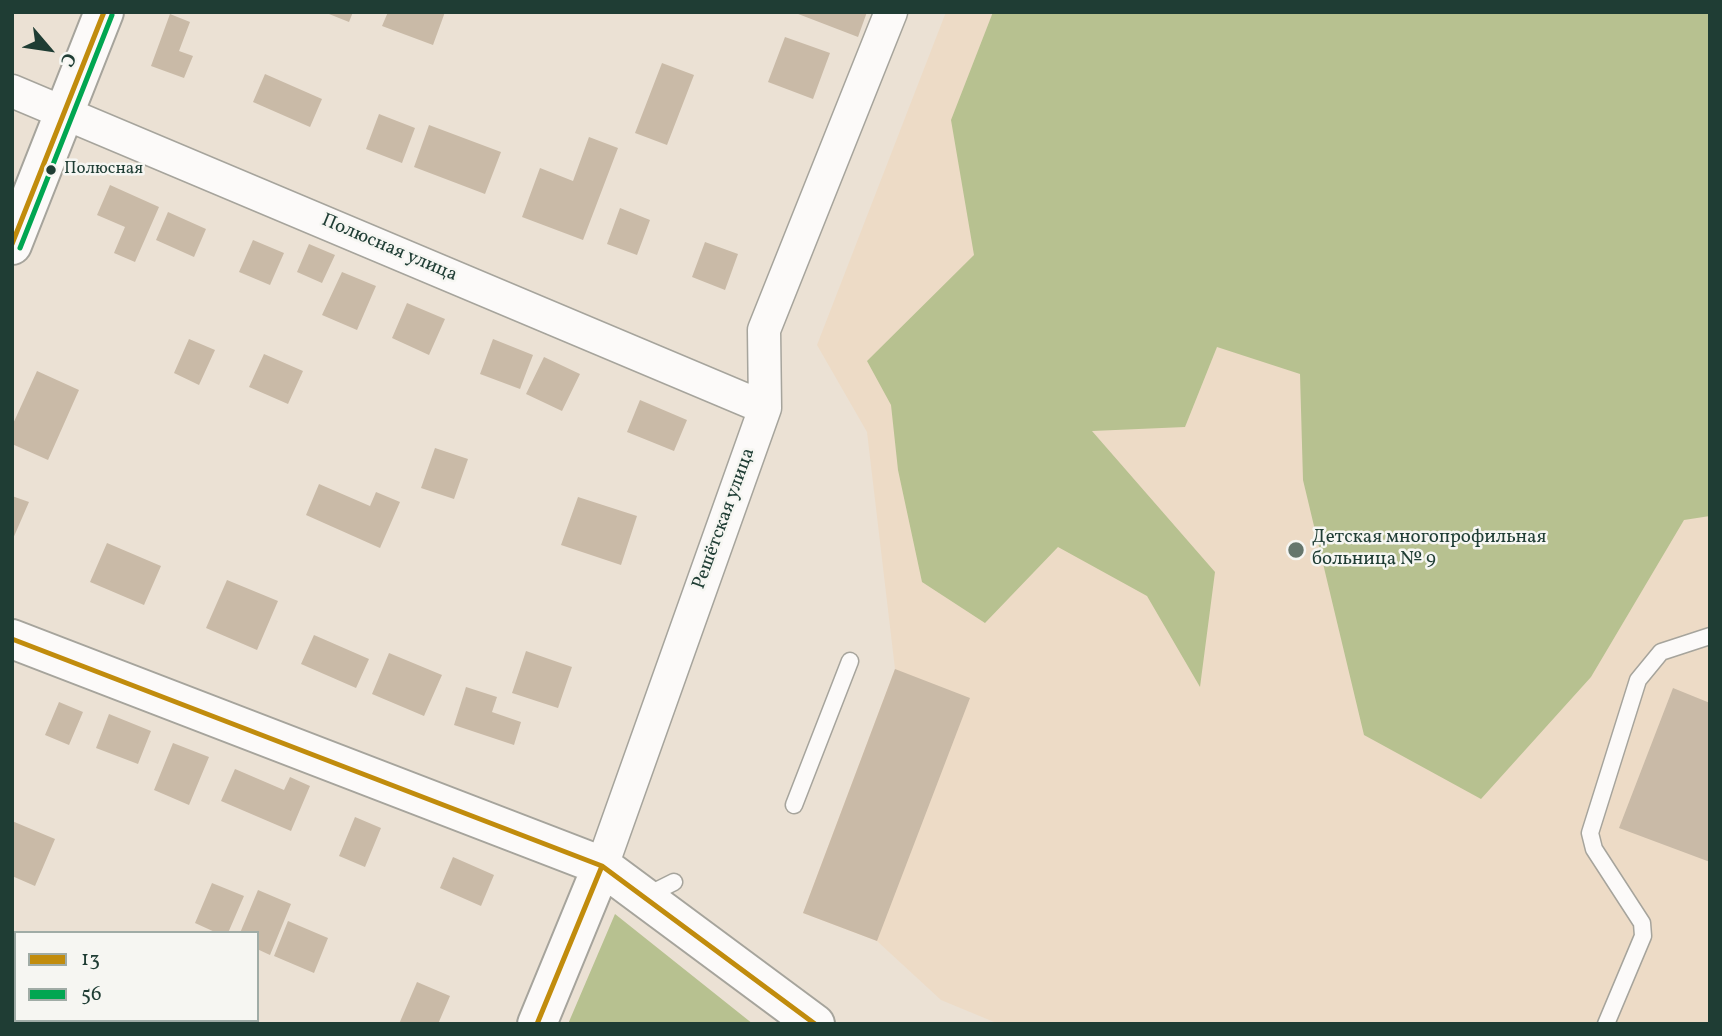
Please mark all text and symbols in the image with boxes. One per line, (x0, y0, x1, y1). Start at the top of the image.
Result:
north arrow (14, 14, 84, 84)
text: С (53, 48, 82, 71)
place label: Полюсная (64, 160, 143, 180)
marker: Полюсная (44, 163, 58, 177)
street label: Полюсная улица (318, 210, 460, 288)
street label: Решётская улица (689, 445, 761, 593)
place label: Детская многопрофильная больница № 9 (1312, 528, 1546, 572)
marker: Детская многопрофильная больница № 9 (1286, 540, 1306, 560)
legend (14, 931, 259, 1022)
text: 13 (81, 945, 100, 974)
text: 56 (81, 980, 102, 1009)

